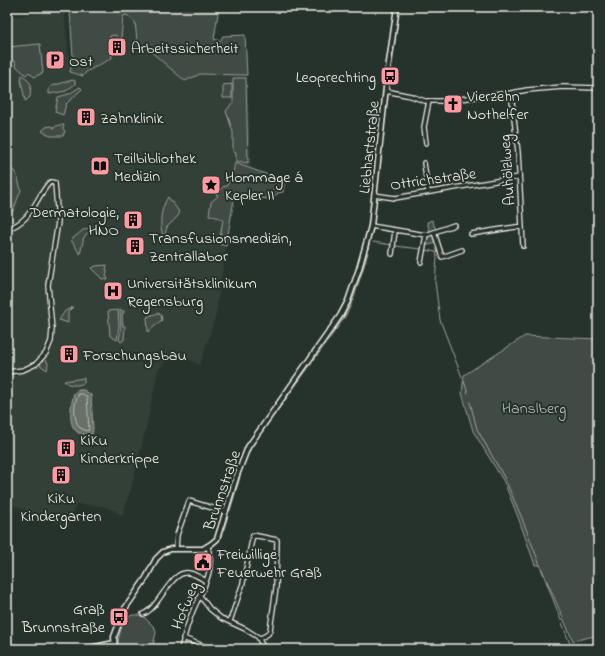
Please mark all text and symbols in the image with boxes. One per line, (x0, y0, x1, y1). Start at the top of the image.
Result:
building icon: Arbeitssicherheit (106, 36, 128, 58)
place label: Arbeitssicherheit (131, 37, 239, 61)
parking icon: Ost (44, 49, 66, 71)
place label: Ost (69, 50, 94, 74)
bus stop icon: Leoprechting (379, 65, 401, 87)
place label: Leoprechting (296, 66, 376, 90)
place label: Vierzehn Nothelfer (466, 85, 529, 127)
church icon: Vierzehn Nothelfer (442, 93, 464, 115)
street label: Liebhartstraße (353, 99, 387, 195)
building icon: Zahnklinik (75, 106, 97, 128)
place label: Zahnklinik (100, 107, 165, 131)
street label: Auhölzlweg (494, 133, 522, 206)
place label: Teilbibliothek Medizin (114, 147, 197, 189)
library icon: Teilbibliothek Medizin (89, 155, 111, 177)
street label: Ottrichstraße (389, 162, 479, 198)
place label: Hommage á Kepler II (225, 166, 303, 208)
place icon: Hommage á Kepler II (200, 174, 222, 196)
place label: Dermatologie, HNO (29, 201, 119, 243)
building icon: Dermatologie, HNO (122, 209, 144, 231)
place label: Transfusionsmedizin, Zentrallabor (149, 227, 292, 269)
building icon: Transfusionsmedizin, Zentrallabor (124, 235, 146, 257)
place label: Universitätsklinikum Regensburg (127, 272, 257, 314)
hospital icon: Universitätsklinikum Regensburg (102, 280, 124, 302)
building icon: Forschungsbau (58, 343, 80, 365)
place label: Forschungsbau (82, 344, 187, 368)
park label: Hanslberg (502, 397, 566, 421)
place label: KiKu Kinderkrippe (80, 429, 160, 471)
building icon: KiKu Kinderkrippe (55, 437, 77, 459)
street label: Brunnstraße (198, 447, 248, 535)
building icon: KiKu Kindergarten (50, 464, 72, 486)
place label: KiKu Kindergarten (21, 487, 102, 529)
place label: Freiwillige Feuerwehr Graß (216, 543, 322, 585)
public building icon: Freiwillige Feuerwehr Graß (192, 551, 214, 573)
street label: Hofweg (165, 578, 206, 633)
place label: Graß Brunnstraße (21, 598, 106, 640)
bus stop icon: Graß Brunnstraße (108, 606, 130, 628)

